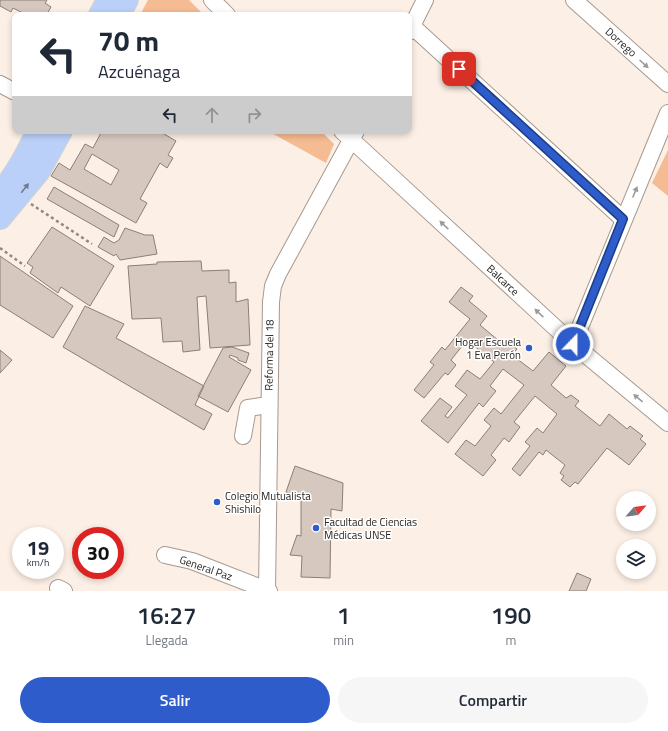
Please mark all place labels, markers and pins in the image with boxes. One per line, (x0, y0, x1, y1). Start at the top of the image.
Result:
pin (442, 52, 476, 86)
place label: Hogar Escuela 1 Eva Perón (455, 334, 521, 363)
marker: Hogar Escuela 1 Eva Perón (524, 343, 534, 353)
place label: Colegio Mutualista Shishilo (225, 488, 311, 517)
marker: Colegio Mutualista Shishilo (212, 497, 222, 507)
place label: Facultad de Ciencias Médicas UNSE (324, 514, 417, 543)
marker: Facultad de Ciencias Médicas UNSE (311, 523, 321, 533)

